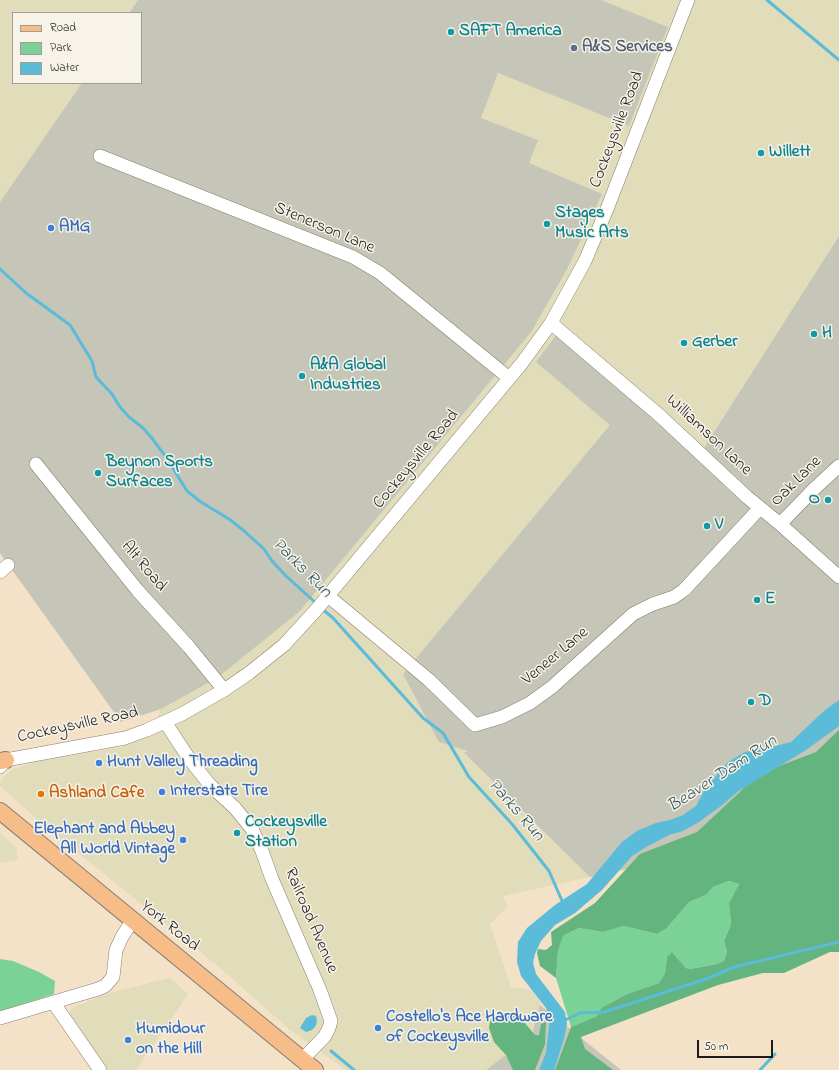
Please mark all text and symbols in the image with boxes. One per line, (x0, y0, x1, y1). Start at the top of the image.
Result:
legend (12, 12, 142, 84)
text: Road (50, 19, 76, 37)
place label: SAFT America (459, 22, 562, 42)
marker: SAFT America (446, 27, 456, 37)
place label: A&S Services (582, 38, 673, 58)
text: Park (50, 39, 72, 57)
marker: A&S Services (569, 43, 579, 53)
text: Water (50, 59, 79, 77)
street label: Cockeysville Road (586, 69, 650, 191)
place label: Willett (769, 143, 811, 163)
marker: Willett (756, 148, 766, 158)
street label: Stenerson Lane (271, 199, 377, 259)
place label: Stages Music Arts (555, 204, 629, 244)
place label: AMG (59, 218, 90, 238)
marker: Stages Music Arts (542, 219, 552, 229)
marker: AMG (46, 223, 56, 233)
place label: H (822, 324, 832, 344)
marker: H (809, 329, 819, 339)
place label: Gerber (692, 333, 737, 353)
marker: Gerber (679, 338, 689, 348)
place label: A&A Global Industries (310, 356, 386, 396)
marker: A&A Global Industries (297, 371, 307, 381)
street label: Williamson Lane (661, 391, 755, 481)
street label: Cockeysville Road (370, 406, 464, 514)
street label: Oak Lane (767, 452, 827, 512)
place label: Beynon Sports Surfaces (106, 453, 213, 493)
marker: Beynon Sports Surfaces (93, 468, 103, 478)
place label: O (809, 490, 820, 510)
marker: O (823, 495, 833, 505)
place label: V (715, 516, 723, 536)
marker: V (702, 521, 712, 531)
water label: Parks Run (267, 535, 335, 603)
street label: Alt Road (116, 537, 170, 597)
place label: E (765, 590, 775, 610)
marker: E (752, 595, 762, 605)
street label: Veneer Lane (519, 623, 593, 691)
place label: D (759, 692, 771, 712)
marker: D (746, 697, 756, 707)
street label: Cockeysville Road (16, 703, 140, 749)
water label: Beaver Dam Run (664, 732, 782, 818)
place label: Hunt Valley Threading (107, 753, 258, 773)
marker: Hunt Valley Threading (94, 758, 104, 768)
water label: Parks Run (482, 776, 548, 846)
place label: Interstate Tire (170, 782, 268, 802)
place label: Ashland Cafe (49, 784, 144, 804)
marker: Interstate Tire (157, 787, 167, 797)
marker: Ashland Cafe (36, 789, 46, 799)
place label: Cockeysville Station (245, 813, 327, 853)
place label: Elephant and Abbey All World Vintage (34, 820, 175, 860)
marker: Cockeysville Station (232, 828, 242, 838)
marker: Elephant and Abbey All World Vintage (178, 835, 188, 845)
street label: Railroad Avenue (279, 865, 341, 977)
street label: York Road (135, 897, 203, 957)
place label: Costello's Ace Hardware of Cockeysville (386, 1008, 552, 1048)
place label: Humidour on the Hill (136, 1020, 205, 1060)
marker: Costello's Ace Hardware of Cockeysville (373, 1023, 383, 1033)
scale bar (699, 1032, 775, 1058)
marker: Humidour on the Hill (123, 1035, 133, 1045)
text: 50 m (704, 1038, 728, 1056)

